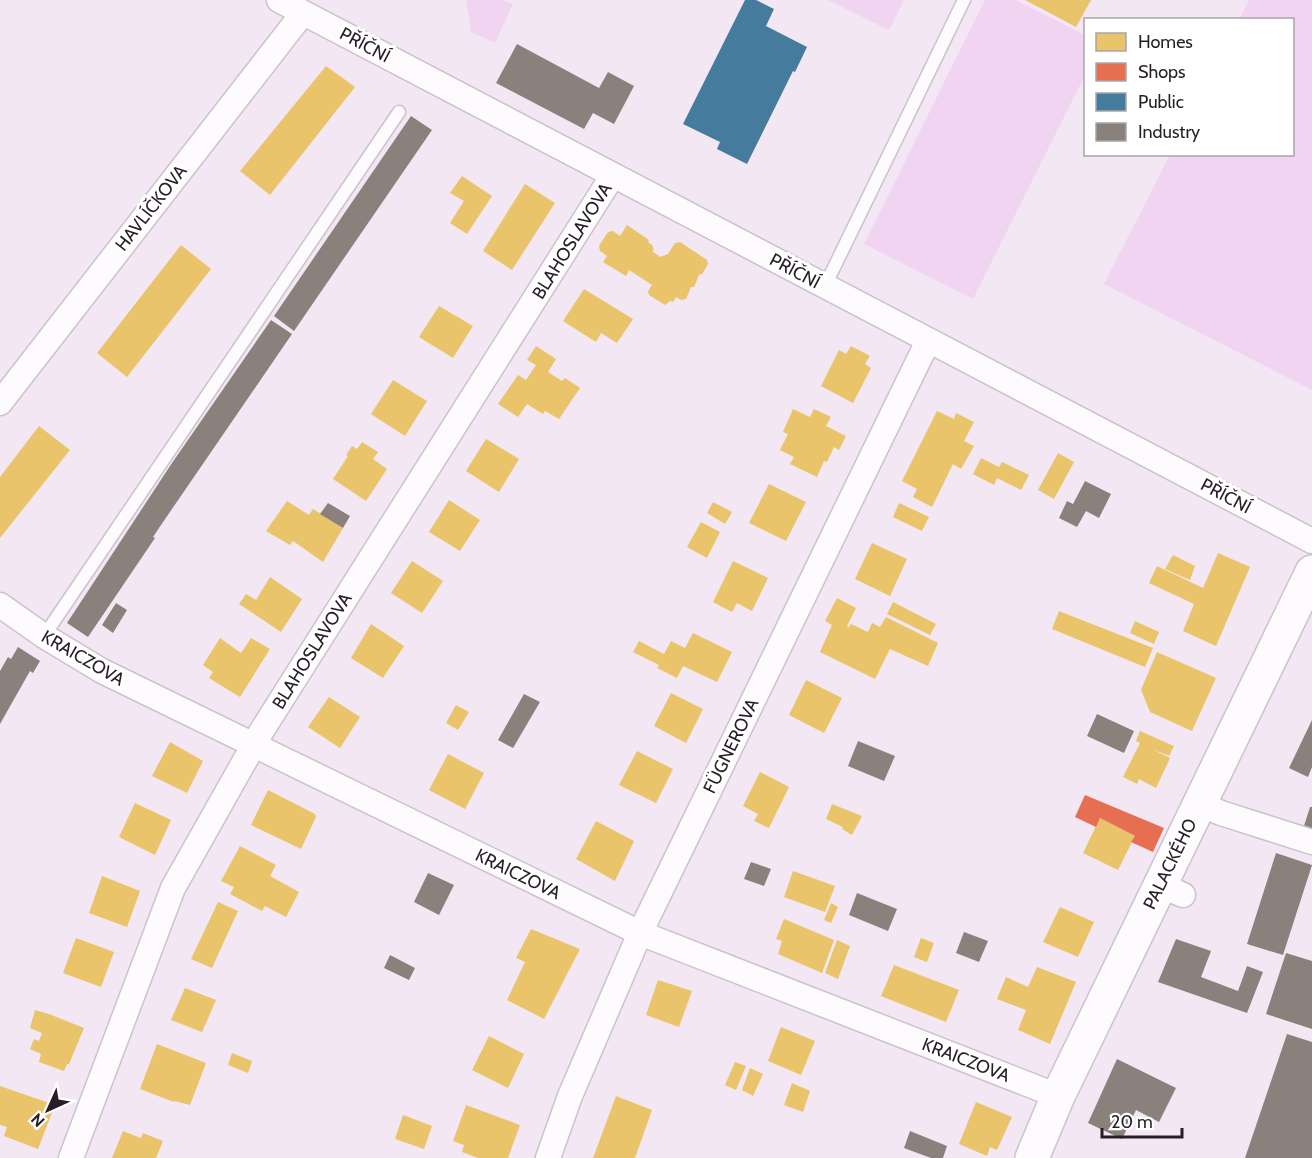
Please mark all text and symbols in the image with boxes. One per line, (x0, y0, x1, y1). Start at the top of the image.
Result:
legend (1084, 18, 1294, 156)
street label: PŘÍČNÍ (336, 22, 395, 67)
text: Homes (1138, 31, 1193, 53)
text: Shops (1138, 61, 1186, 83)
text: Public (1138, 91, 1184, 113)
text: Industry (1138, 121, 1200, 143)
street label: HAVLÍČKOVA (111, 161, 191, 255)
street label: BLAHOSLAVOVA (527, 179, 617, 303)
street label: PŘÍČNÍ (766, 248, 825, 293)
street label: PŘÍČNÍ (1197, 473, 1256, 518)
street label: BLAHOSLAVOVA (267, 589, 357, 713)
street label: KRAICZOVA (38, 625, 128, 691)
street label: FÜGNEROVA (699, 695, 763, 797)
street label: PALACKÉHO (1139, 815, 1202, 913)
street label: KRAICZOVA (472, 844, 564, 904)
street label: KRAICZOVA (919, 1033, 1013, 1087)
north arrow (18, 1080, 78, 1140)
scale bar (1102, 1101, 1182, 1139)
text: N (27, 1110, 48, 1131)
text: 20 m (1111, 1111, 1153, 1133)

